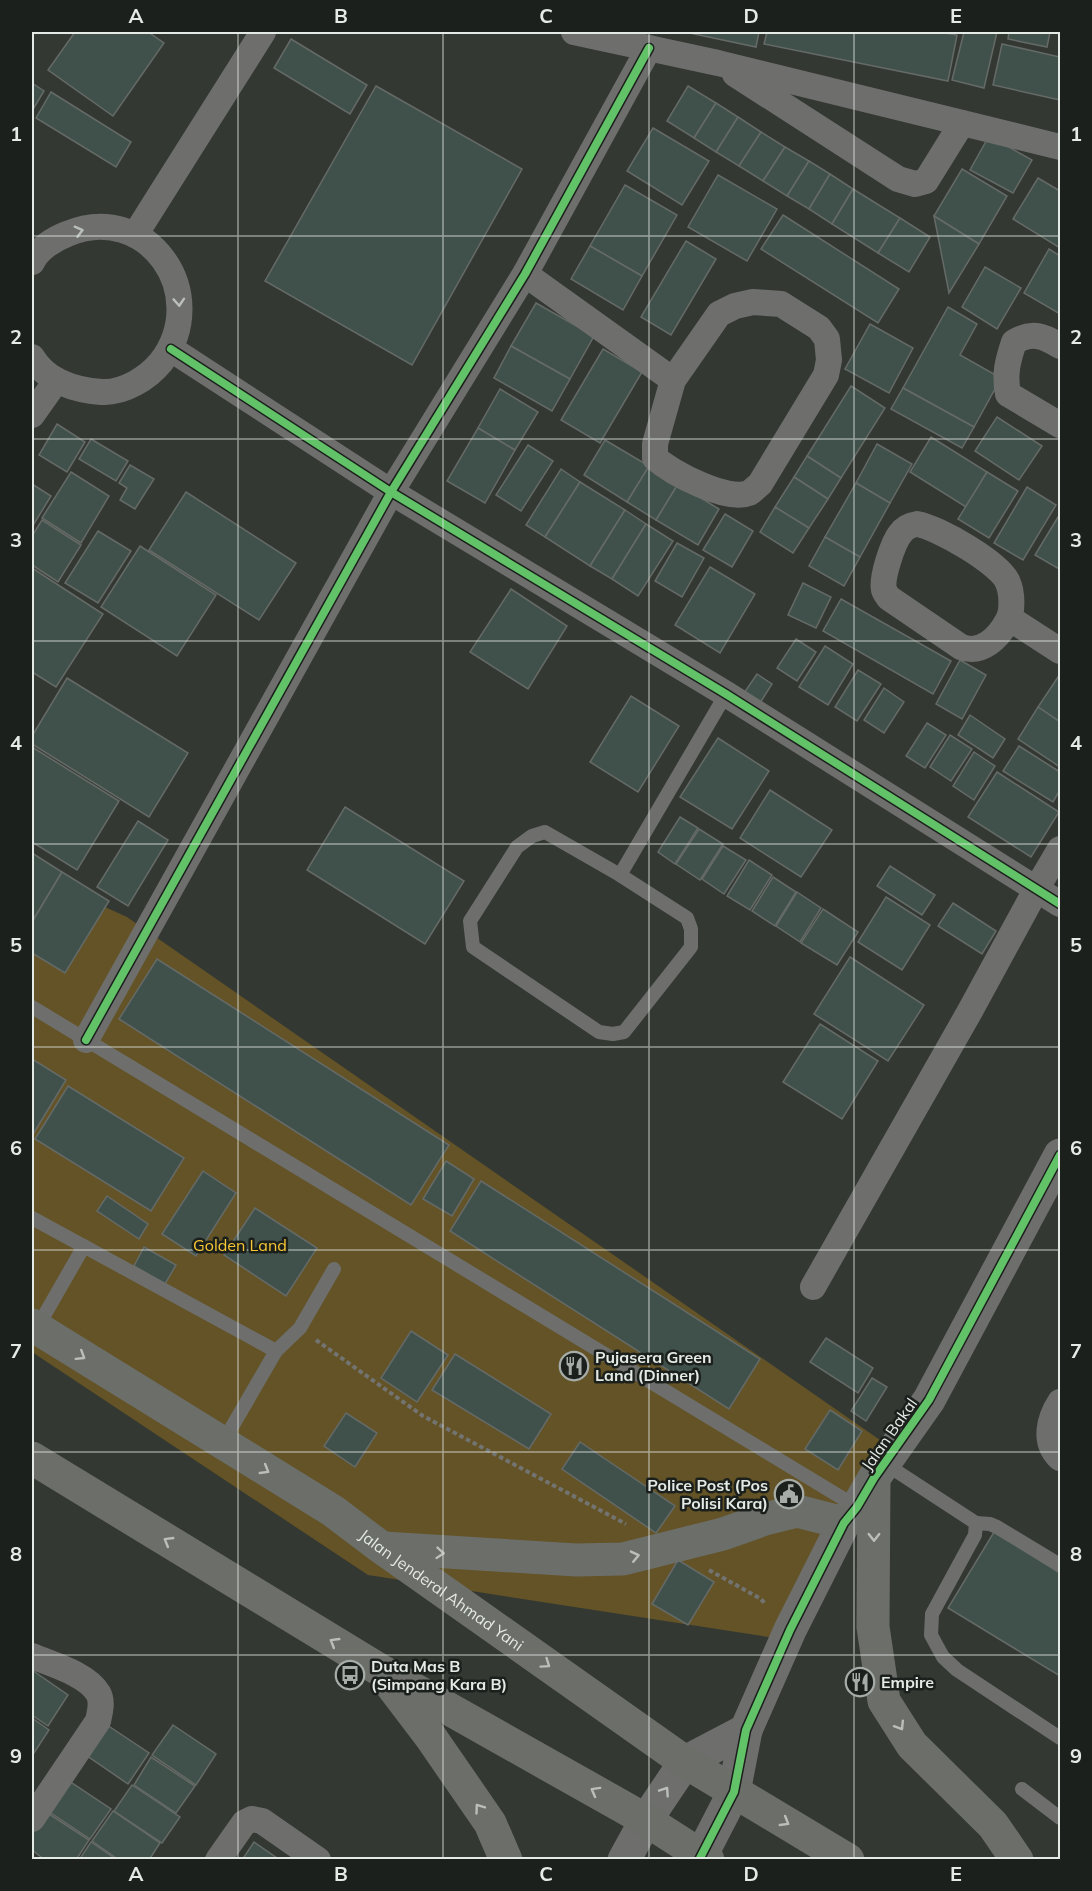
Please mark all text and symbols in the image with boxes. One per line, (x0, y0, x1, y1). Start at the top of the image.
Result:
text: A (129, 3, 144, 28)
text: B (334, 3, 348, 28)
text: C (539, 3, 553, 28)
text: D (743, 3, 759, 28)
text: E (950, 3, 962, 28)
text: 1 (10, 121, 22, 146)
text: 1 (1070, 121, 1082, 146)
one-way arrow (74, 225, 84, 238)
one-way arrow (172, 298, 185, 307)
text: 2 (10, 324, 22, 349)
text: 2 (1070, 324, 1082, 349)
text: 3 (10, 527, 22, 552)
text: 3 (1070, 527, 1082, 552)
text: 4 (10, 730, 22, 755)
text: 4 (1070, 730, 1082, 755)
text: 5 (10, 932, 22, 957)
text: 5 (1070, 932, 1082, 957)
text: 6 (10, 1135, 22, 1160)
text: 6 (1070, 1135, 1082, 1160)
park label: Golden Land (193, 1235, 287, 1255)
text: 7 (10, 1338, 22, 1363)
text: 7 (1070, 1338, 1082, 1363)
place label: Pujasera Green Land (Dinner) (595, 1347, 712, 1385)
one-way arrow (75, 1349, 85, 1361)
restaurant icon: Pujasera Green Land (Dinner) (558, 1350, 590, 1382)
street label: Jalan Bakal (857, 1394, 921, 1474)
one-way arrow (259, 1462, 269, 1474)
place label: Police Post (Pos Polisi Kara) (647, 1475, 768, 1513)
public building icon: Police Post (Pos Polisi Kara) (773, 1478, 805, 1510)
street label: Jalan Jenderal Ahmad Yani (355, 1525, 528, 1655)
one-way arrow (868, 1532, 880, 1541)
one-way arrow (164, 1536, 174, 1548)
text: 8 (10, 1541, 22, 1566)
text: 8 (1070, 1541, 1082, 1566)
one-way arrow (436, 1546, 445, 1559)
one-way arrow (629, 1551, 639, 1564)
one-way arrow (330, 1638, 340, 1650)
place label: Duta Mas B (Simpang Kara B) (371, 1656, 507, 1694)
one-way arrow (539, 1657, 550, 1668)
bus stop icon: Duta Mas B (Simpang Kara B) (334, 1659, 366, 1691)
restaurant icon: Empire (844, 1666, 876, 1698)
place label: Empire (881, 1672, 934, 1692)
one-way arrow (893, 1719, 904, 1730)
text: 9 (10, 1743, 22, 1768)
text: 9 (1070, 1743, 1082, 1768)
one-way arrow (591, 1787, 601, 1798)
one-way arrow (658, 1787, 669, 1798)
one-way arrow (475, 1804, 486, 1815)
one-way arrow (779, 1815, 789, 1826)
text: A (129, 1861, 144, 1886)
text: B (334, 1861, 348, 1886)
text: C (539, 1861, 553, 1886)
text: D (743, 1861, 759, 1886)
text: E (950, 1861, 962, 1886)

